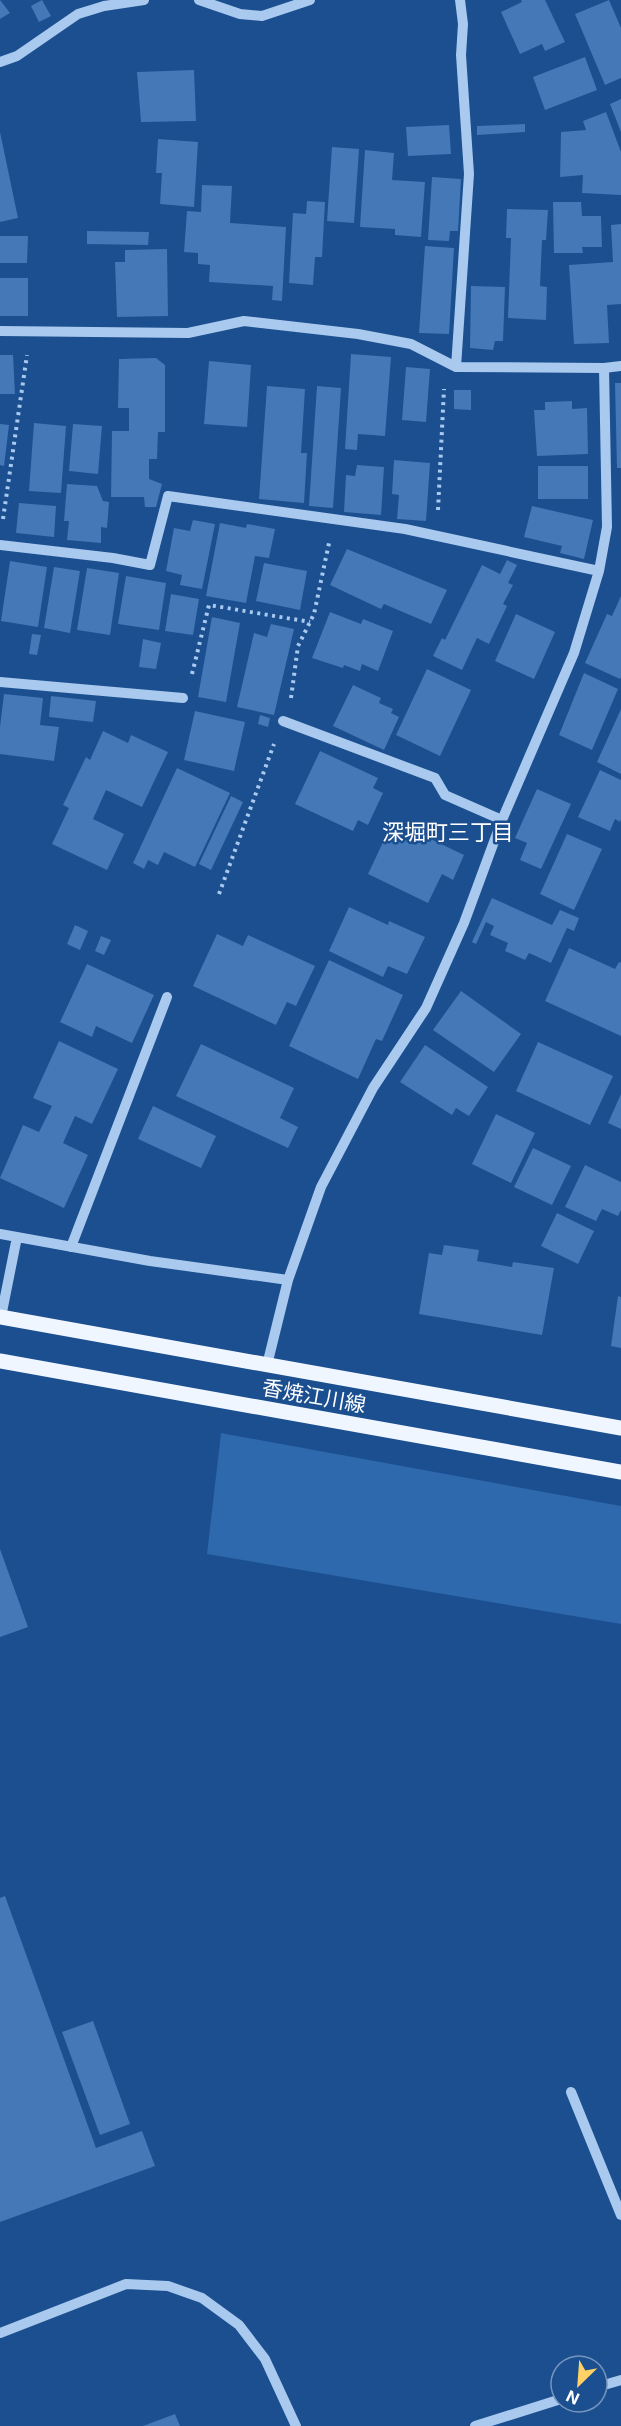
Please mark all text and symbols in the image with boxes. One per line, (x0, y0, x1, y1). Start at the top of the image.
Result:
district label: 深堀町三丁目 (382, 819, 514, 845)
street label: 香焼江川線 (260, 1375, 368, 1417)
north arrow (549, 2354, 609, 2414)
text: N (563, 2386, 582, 2409)

